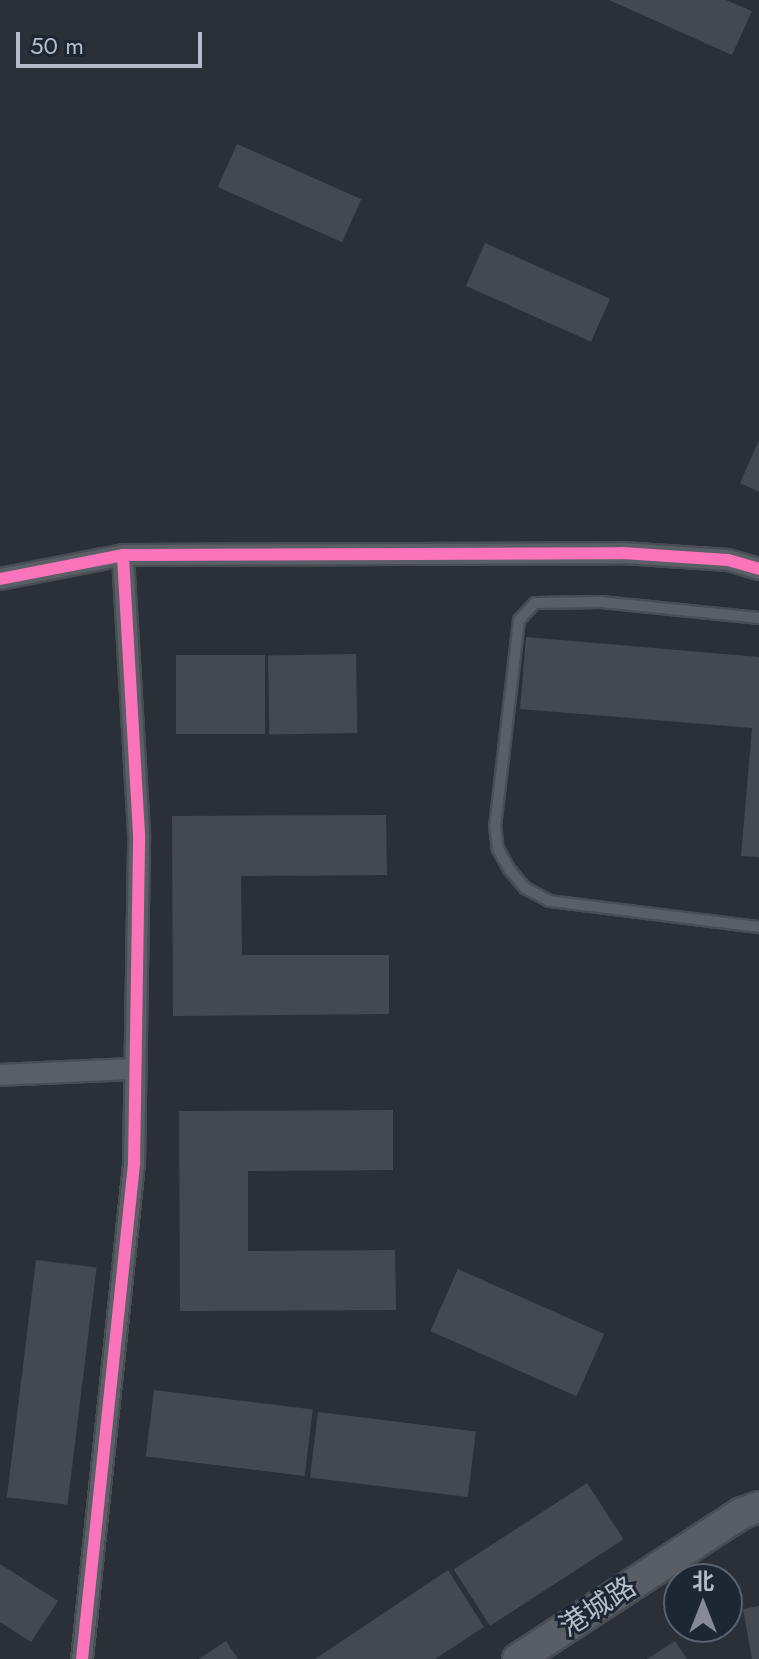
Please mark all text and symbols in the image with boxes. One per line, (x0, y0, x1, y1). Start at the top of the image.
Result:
scale bar (20, 16, 206, 66)
text: 50 m (30, 28, 84, 63)
north arrow (663, 1563, 743, 1643)
text: 北 (692, 1565, 714, 1597)
street label: 港城路 (554, 1570, 642, 1644)

